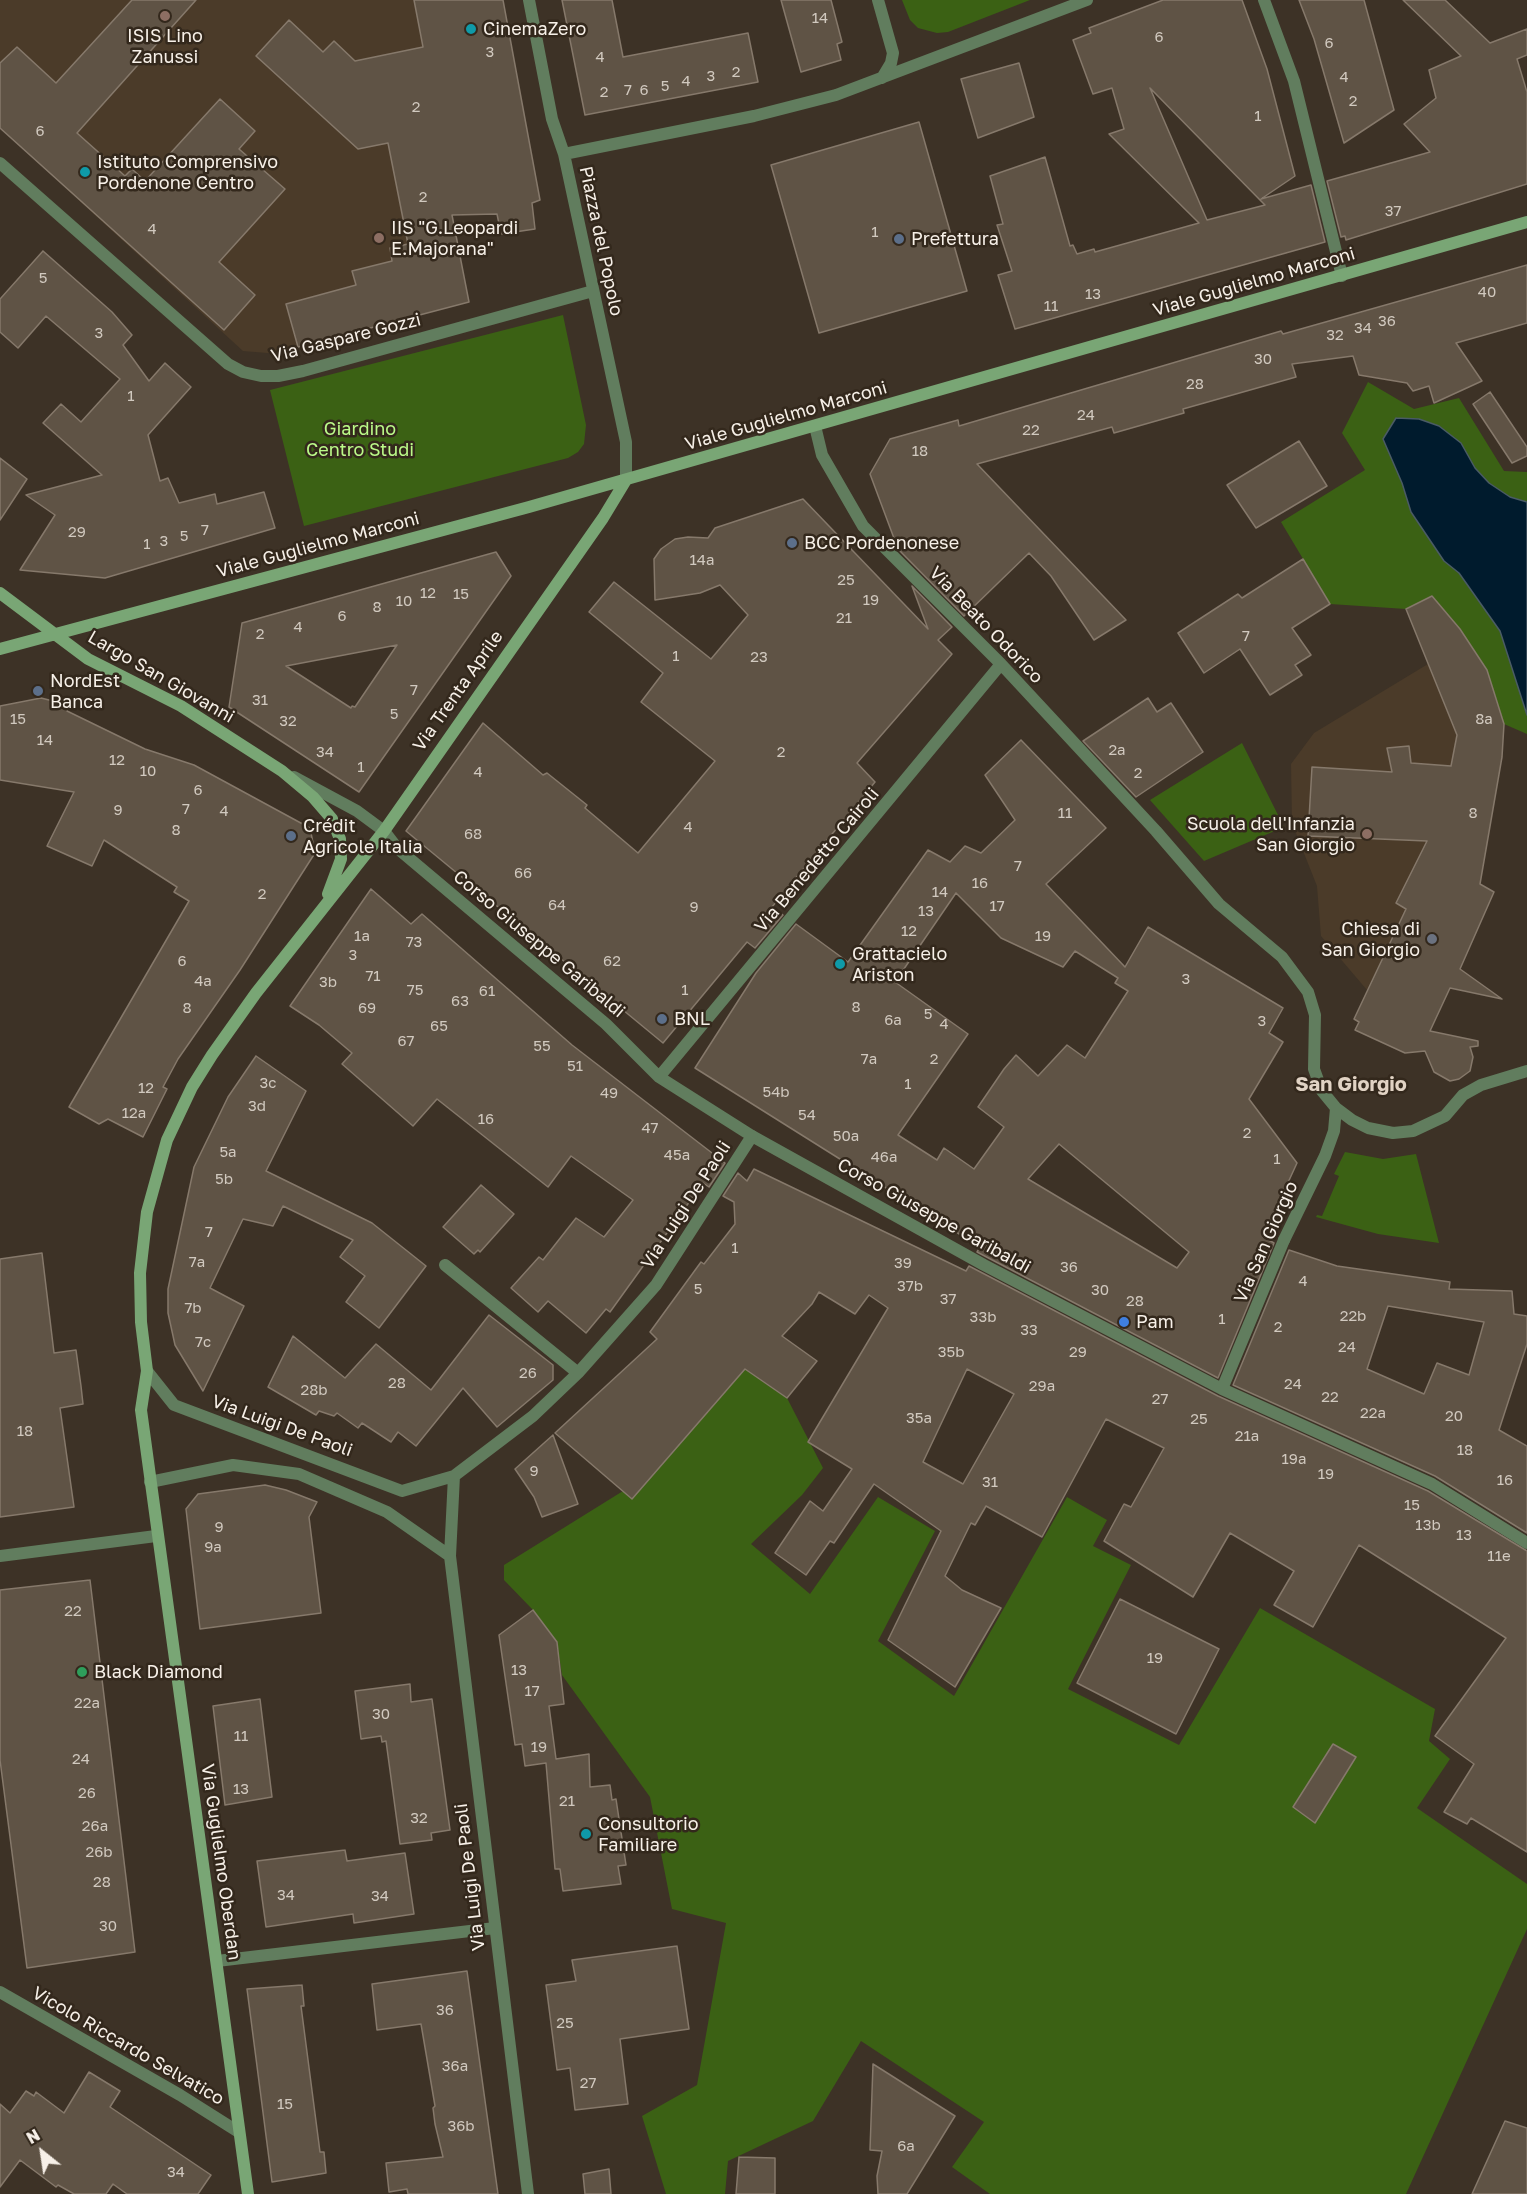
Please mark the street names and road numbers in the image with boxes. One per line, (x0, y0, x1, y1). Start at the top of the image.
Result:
street label: Piazza del Popolo (575, 164, 627, 318)
street label: Viale Guglielmo Marconi (1150, 243, 1358, 321)
street label: Via Gaspare Gozzi (269, 309, 423, 367)
street label: Viale Guglielmo Marconi (682, 377, 890, 455)
street label: Viale Guglielmo Marconi (214, 507, 422, 583)
street label: Via Beato Odorico (925, 562, 1047, 688)
street label: Largo San Giovanni (84, 626, 238, 728)
street label: Via Trenta Aprile (408, 627, 508, 755)
street label: Via Benedetto Cairoli (750, 783, 884, 937)
street label: Corso Giuseppe Garibaldi (449, 866, 629, 1022)
street label: Via Luigi De Paoli (637, 1137, 735, 1273)
street label: Corso Giuseppe Garibaldi (834, 1154, 1034, 1278)
street label: Via San Giorgio (1230, 1178, 1302, 1306)
street label: Via Luigi De Paoli (209, 1390, 355, 1462)
street label: Via Guglielmo Oberdan (197, 1762, 245, 1962)
street label: Via Luigi De Paoli (450, 1802, 490, 1952)
street label: Vicolo Riccardo Selvatico (28, 1982, 228, 2110)

